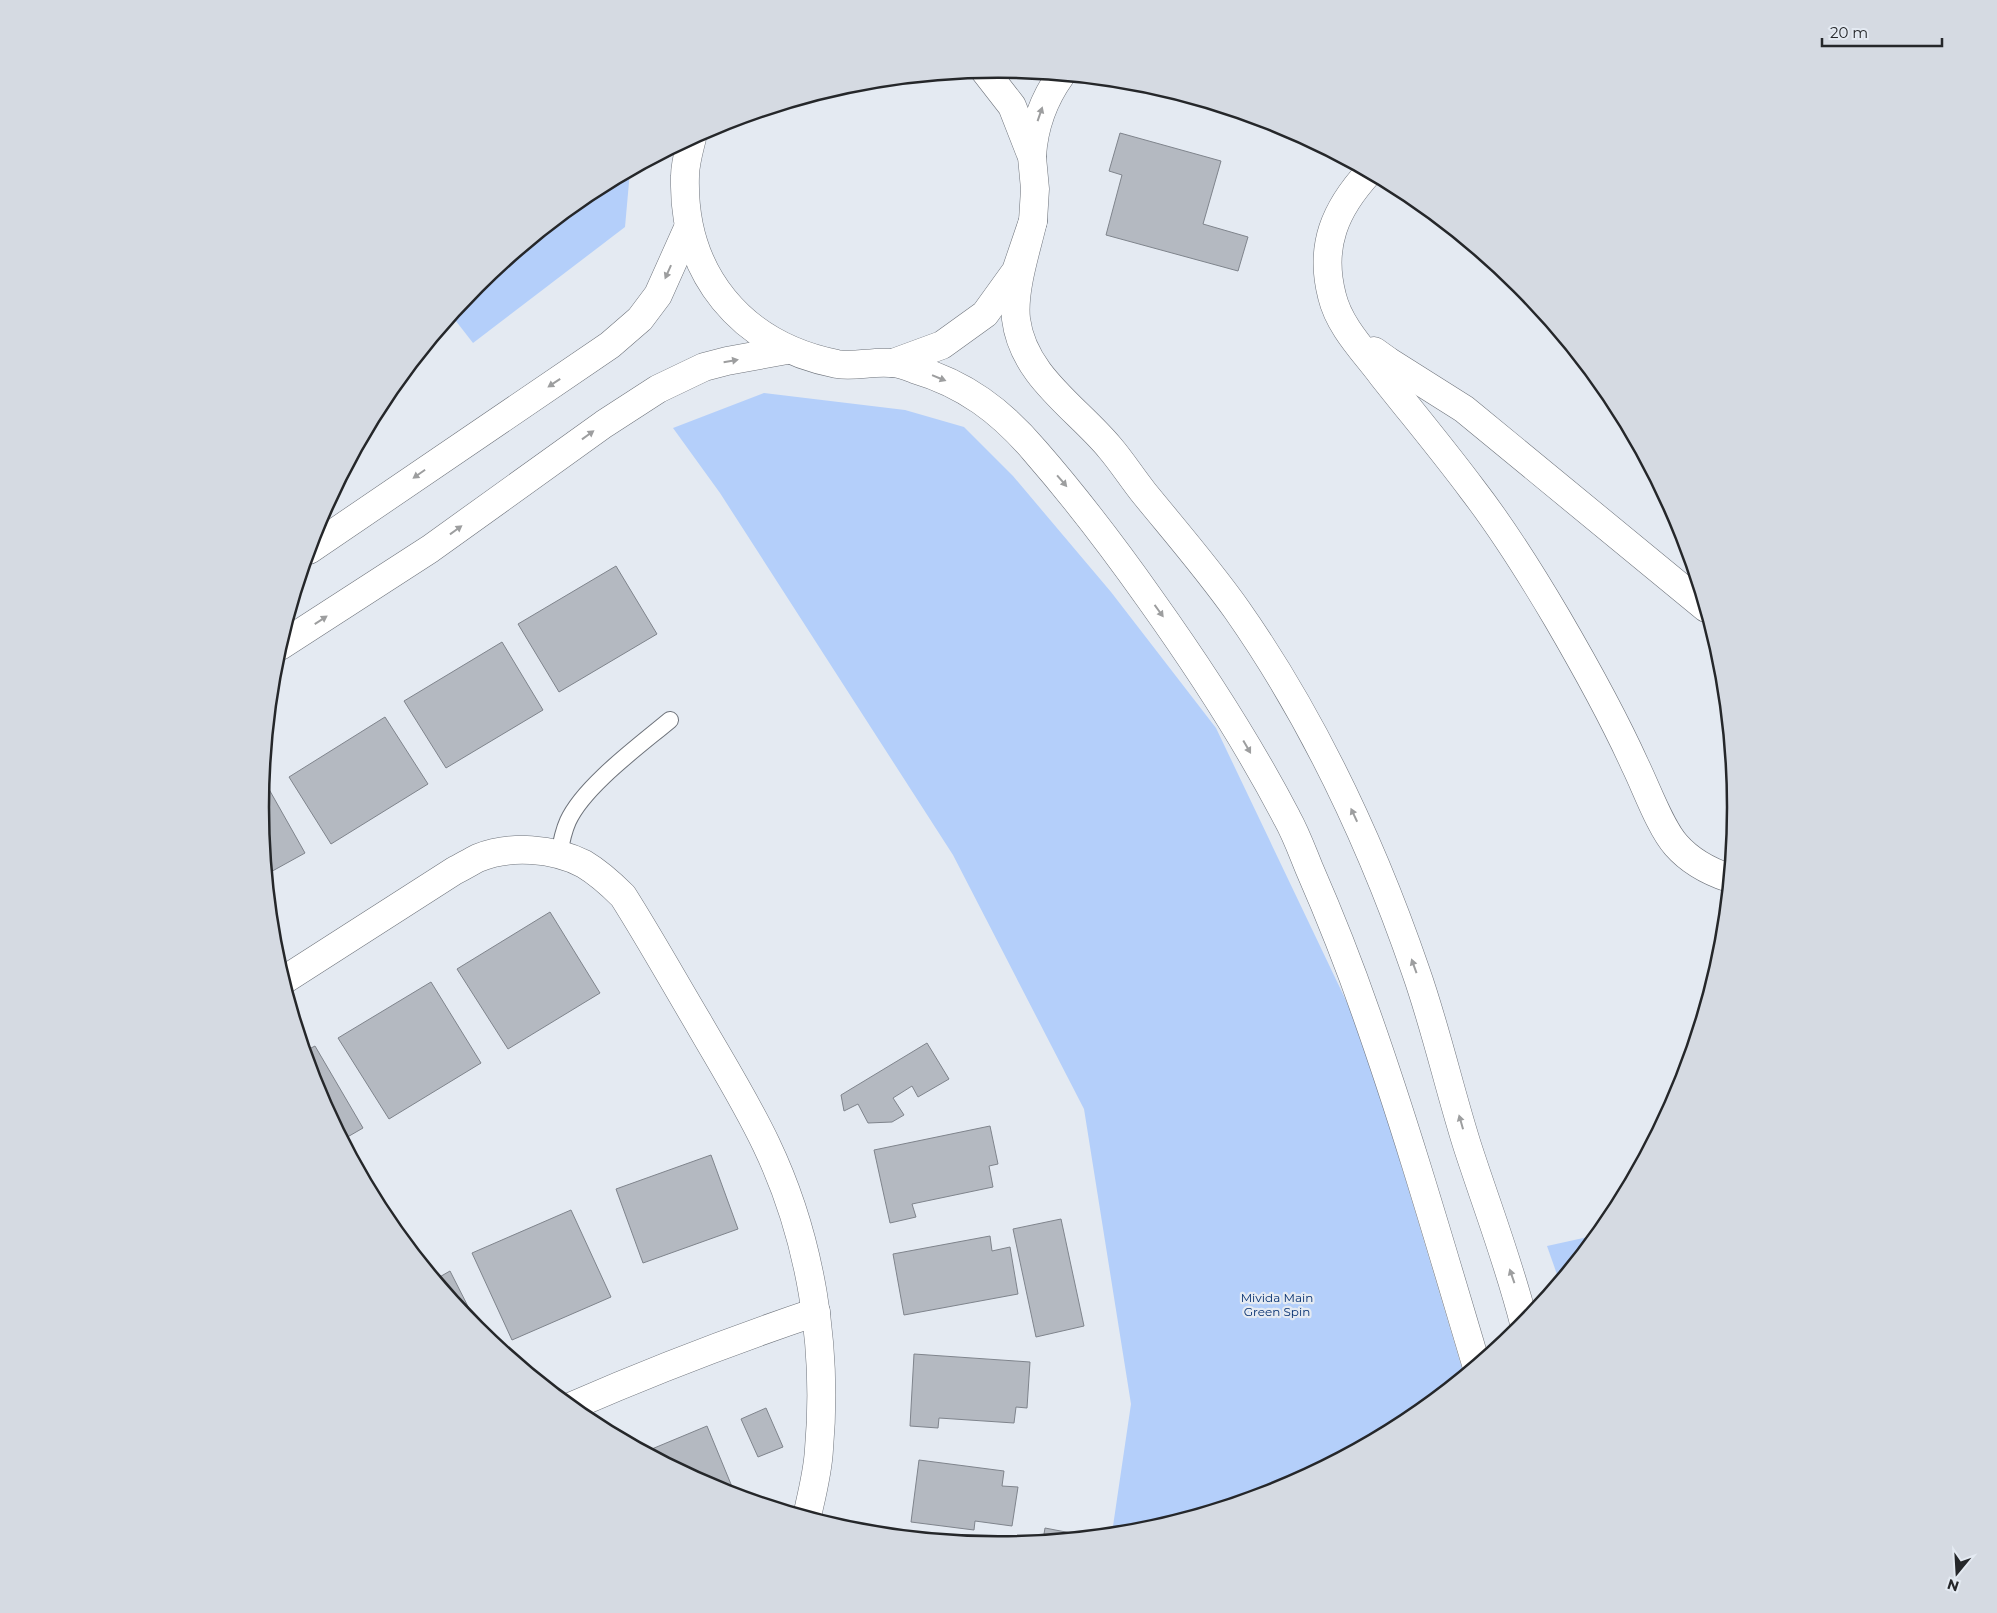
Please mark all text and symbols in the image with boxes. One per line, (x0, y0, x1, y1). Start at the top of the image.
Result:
scale bar (1822, 15, 1942, 47)
text: 20 m (1830, 23, 1868, 42)
one-way arrow (1036, 106, 1044, 121)
one-way arrow (663, 265, 671, 279)
one-way arrow (723, 356, 739, 364)
one-way arrow (932, 374, 947, 382)
one-way arrow (547, 378, 561, 388)
one-way arrow (581, 430, 595, 440)
one-way arrow (413, 469, 426, 479)
one-way arrow (1056, 475, 1067, 488)
one-way arrow (449, 525, 463, 535)
one-way arrow (1154, 605, 1164, 618)
one-way arrow (314, 615, 327, 625)
one-way arrow (1243, 741, 1252, 754)
one-way arrow (1349, 808, 1357, 822)
one-way arrow (1410, 958, 1418, 973)
one-way arrow (1456, 1114, 1464, 1129)
one-way arrow (1507, 1268, 1515, 1283)
park label: Mivida Main Green Spin (1241, 1290, 1313, 1319)
north arrow (1932, 1548, 1982, 1598)
text: N (1945, 1575, 1961, 1596)

